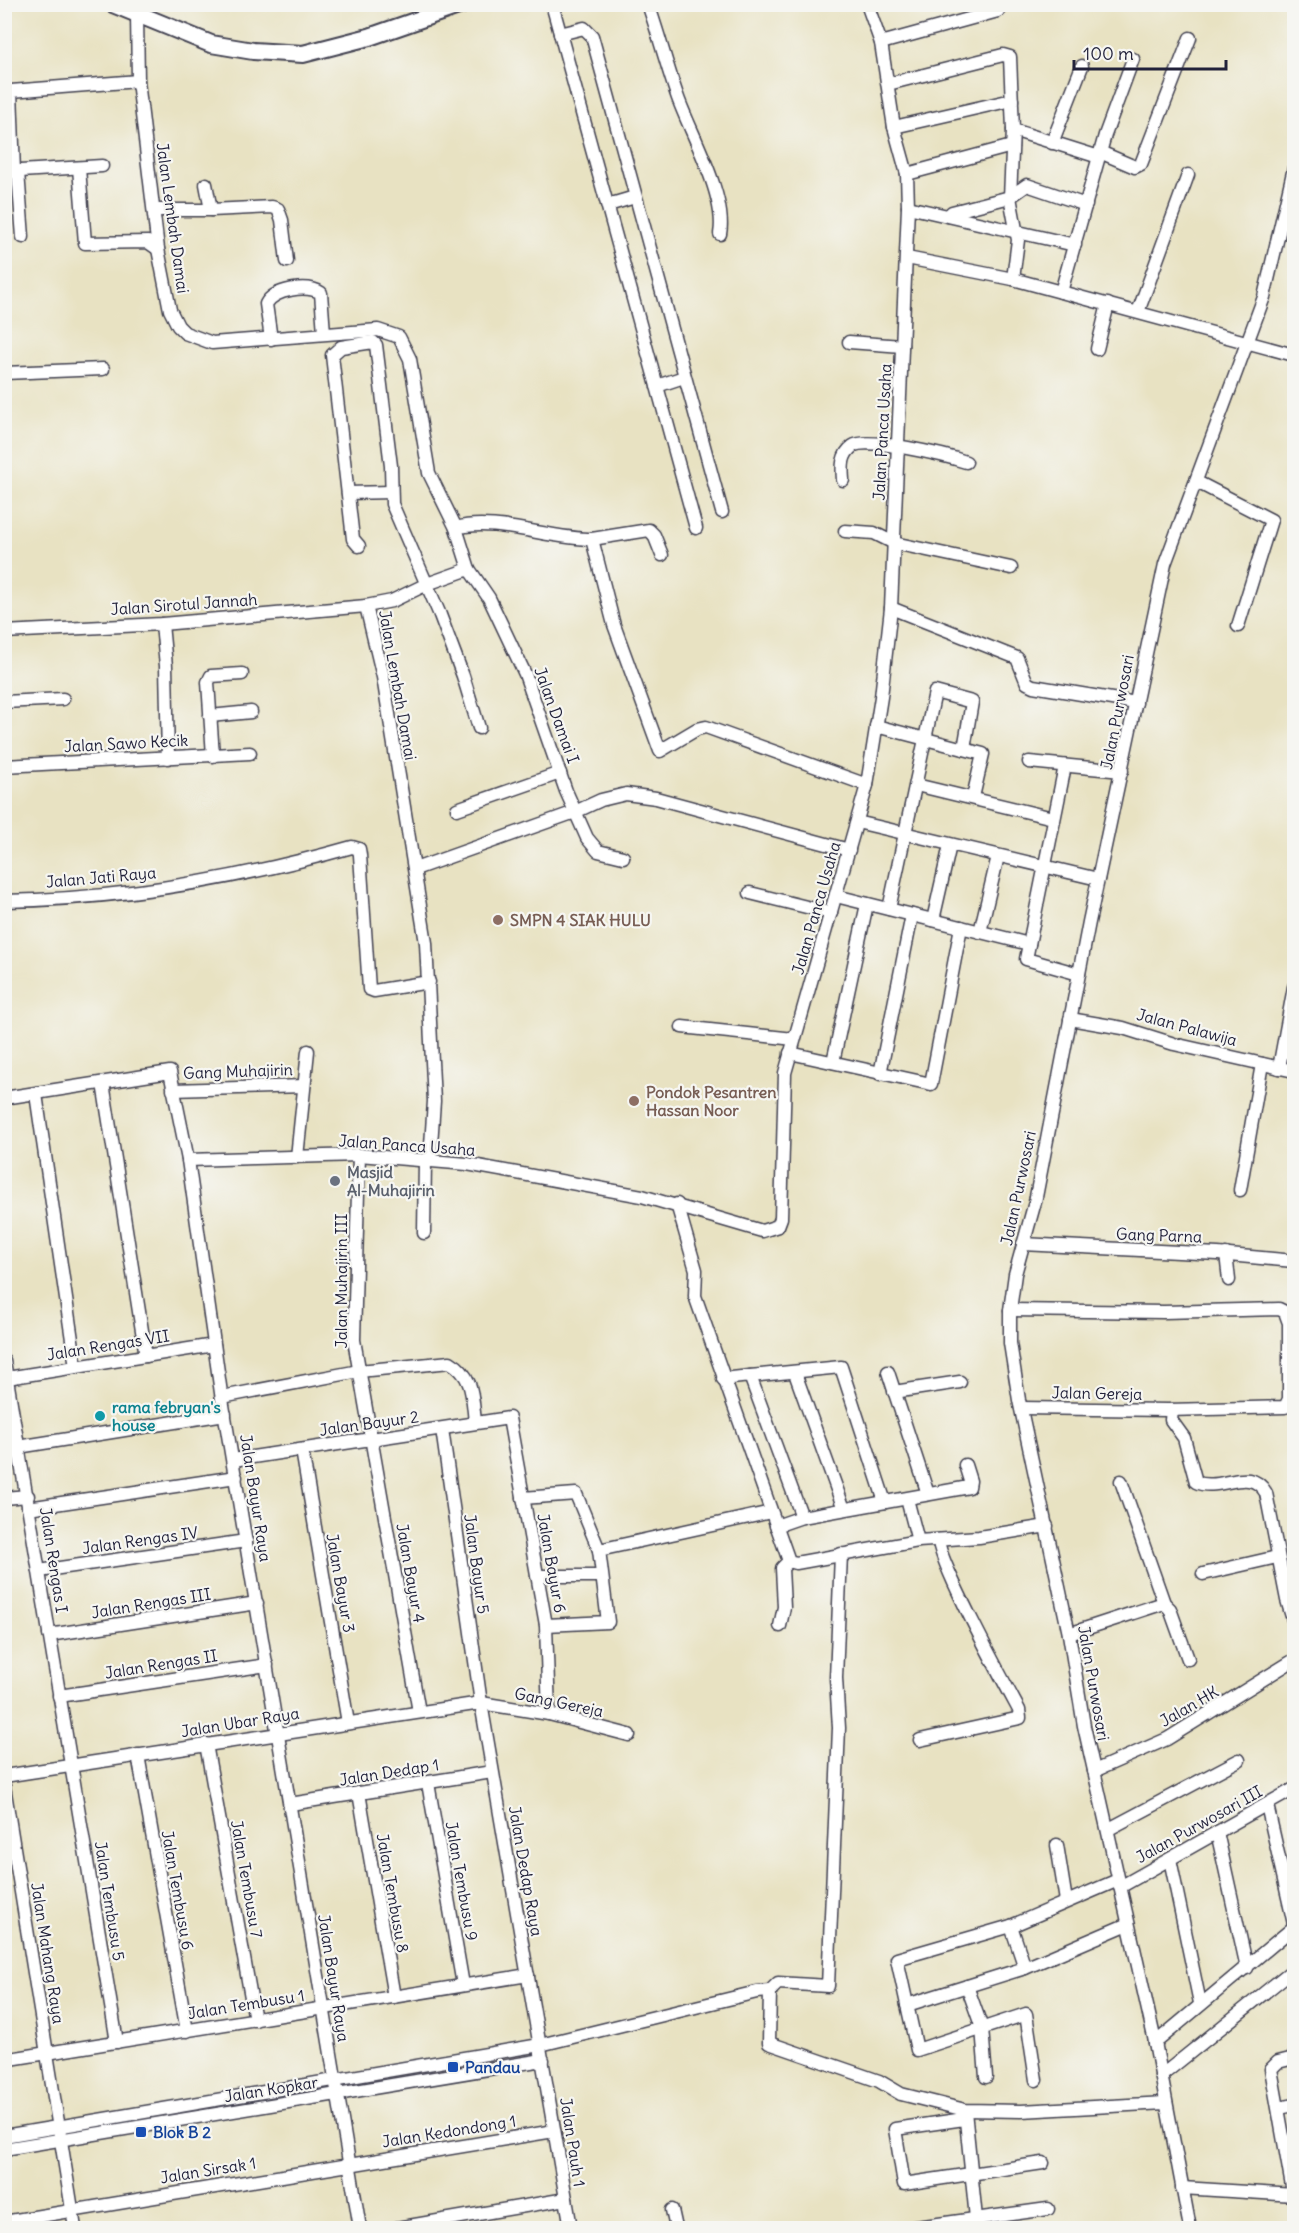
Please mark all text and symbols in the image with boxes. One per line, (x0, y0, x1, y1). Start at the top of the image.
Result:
scale bar (1074, 33, 1226, 71)
text: 100 m (1083, 42, 1134, 65)
street label: Jalan Lembah Damai (153, 141, 193, 295)
street label: Jalan Panca Usaha (868, 363, 896, 501)
street label: Jalan Sirotul Jannah (110, 589, 258, 619)
street label: Jalan Lembah Damai (375, 608, 421, 762)
street label: Jalan Purwosari (1096, 653, 1138, 771)
street label: Jalan Damai I (530, 664, 584, 766)
street label: Jalan Sawo Kecik (63, 730, 189, 756)
street label: Jalan Panca Usaha (787, 839, 845, 977)
street label: Jalan Jati Raya (45, 862, 157, 892)
place label: SMPN 4 SIAK HULU (510, 910, 651, 930)
marker: SMPN 4 SIAK HULU (491, 913, 505, 927)
street label: Jalan Palawija (1135, 1004, 1239, 1050)
street label: Gang Muhajirin (183, 1059, 293, 1083)
place label: Pondok Pesantren Hassan Noor (646, 1082, 776, 1120)
marker: Pondok Pesantren Hassan Noor (627, 1094, 641, 1108)
street label: Jalan Purwosari (996, 1129, 1040, 1247)
street label: Jalan Panca Usaha (338, 1130, 476, 1160)
place label: Masjid Al-Muhajirin (347, 1162, 435, 1200)
marker: Masjid Al-Muhajirin (328, 1174, 342, 1188)
street label: Jalan Muhajirin III (331, 1214, 351, 1348)
street label: Gang Parna (1116, 1224, 1202, 1246)
street label: Jalan Rengas VII (45, 1325, 171, 1365)
street label: Jalan Gereja (1052, 1382, 1142, 1404)
place label: rama febryan's house (112, 1397, 221, 1435)
street label: Jalan Bayur 2 (318, 1406, 420, 1440)
marker: rama febryan's house (93, 1409, 107, 1423)
street label: Jalan Bayur Raya (236, 1433, 276, 1563)
street label: Jalan Rengas I (36, 1506, 72, 1614)
street label: Jalan Bayur 6 (533, 1512, 571, 1614)
street label: Jalan Bayur 5 (460, 1513, 494, 1615)
street label: Jalan Rengas IV (81, 1522, 199, 1558)
street label: Jalan Bayur 4 (392, 1522, 430, 1624)
street label: Jalan Bayur 3 (322, 1532, 360, 1634)
street label: Jalan Rengas III (90, 1584, 212, 1622)
street label: Jalan Purwosari (1074, 1624, 1114, 1742)
street label: Jalan Rengas II (103, 1645, 219, 1683)
street label: Jalan HK (1156, 1681, 1222, 1731)
street label: Gang Gereja (513, 1683, 605, 1721)
street label: Jalan Ubar Raya (179, 1703, 301, 1741)
street label: Jalan Dedap 1 (338, 1754, 440, 1790)
street label: Jalan Purwosari III (1132, 1781, 1266, 1867)
street label: Jalan Dedap Raya (505, 1804, 547, 1938)
street label: Jalan Tembusu 7 (227, 1818, 267, 1940)
street label: Jalan Tembusu 9 (442, 1820, 482, 1942)
street label: Jalan Tembusu 6 (158, 1829, 198, 1951)
street label: Jalan Tembusu 8 (373, 1832, 413, 1954)
street label: Jalan Tembusu 5 (91, 1840, 129, 1962)
street label: Jalan Mahang Raya (27, 1881, 69, 2025)
street label: Jalan Bayur Raya (314, 1913, 354, 2043)
street label: Jalan Tembusu 1 (186, 1985, 306, 2023)
place label: Pandau (465, 2057, 521, 2077)
marker: Pandau (446, 2060, 460, 2074)
street label: Jalan Kopkar (223, 2072, 320, 2106)
street label: Jalan Pauh 1 (556, 2096, 590, 2188)
street label: Jalan Kedondong 1 (380, 2111, 518, 2151)
place label: Blok B 2 (153, 2122, 211, 2142)
marker: Blok B 2 (134, 2125, 148, 2139)
street label: Jalan Sirsak 1 (159, 2153, 257, 2187)

